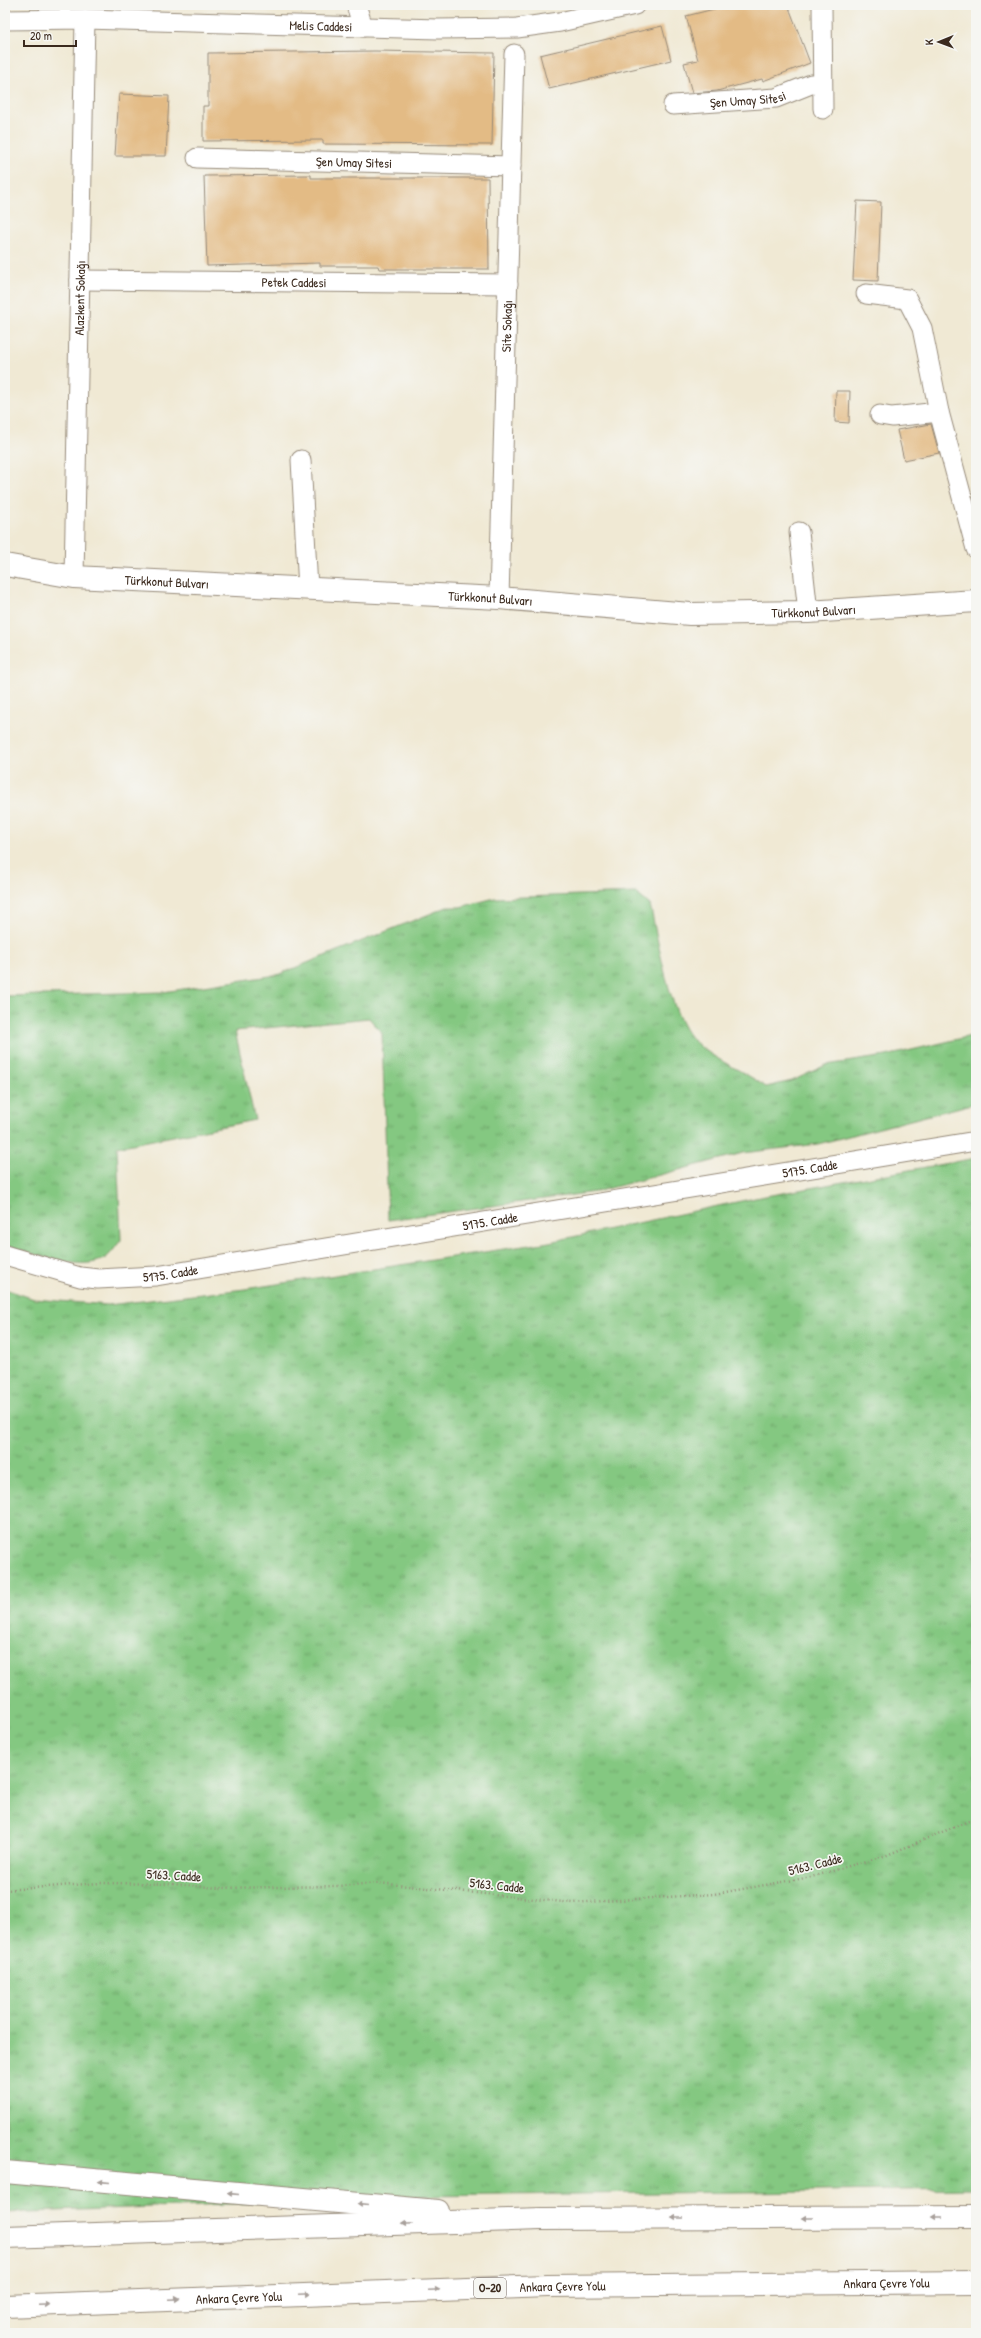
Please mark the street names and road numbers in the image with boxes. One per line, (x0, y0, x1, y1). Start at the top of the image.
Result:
street label: Melis Caddesi (289, 16, 353, 36)
street label: Şen Umay Sitesi (709, 86, 788, 111)
street label: Şen Umay Sitesi (316, 152, 392, 172)
street label: Alazkent Sokağı (70, 260, 89, 336)
street label: Petek Caddesi (261, 273, 327, 291)
street label: Site Sokağı (497, 300, 516, 352)
street label: Türkkonut Bulvarı (124, 571, 209, 593)
street label: Türkkonut Bulvarı (448, 587, 533, 610)
street label: Türkkonut Bulvarı (771, 600, 856, 622)
street label: 5175. Cadde (781, 1155, 839, 1182)
street label: 5175. Cadde (461, 1208, 519, 1234)
street label: 5175. Cadde (142, 1260, 199, 1286)
street label: 5163. Cadde (786, 1849, 844, 1879)
street label: 5163. Cadde (146, 1865, 202, 1885)
street label: 5163. Cadde (469, 1873, 525, 1897)
street label: Ankara Çevre Yolu (843, 2273, 930, 2292)
street label: Ankara Çevre Yolu (519, 2276, 606, 2296)
road number: O-20 (474, 2278, 506, 2298)
street label: Ankara Çevre Yolu (195, 2287, 282, 2308)

